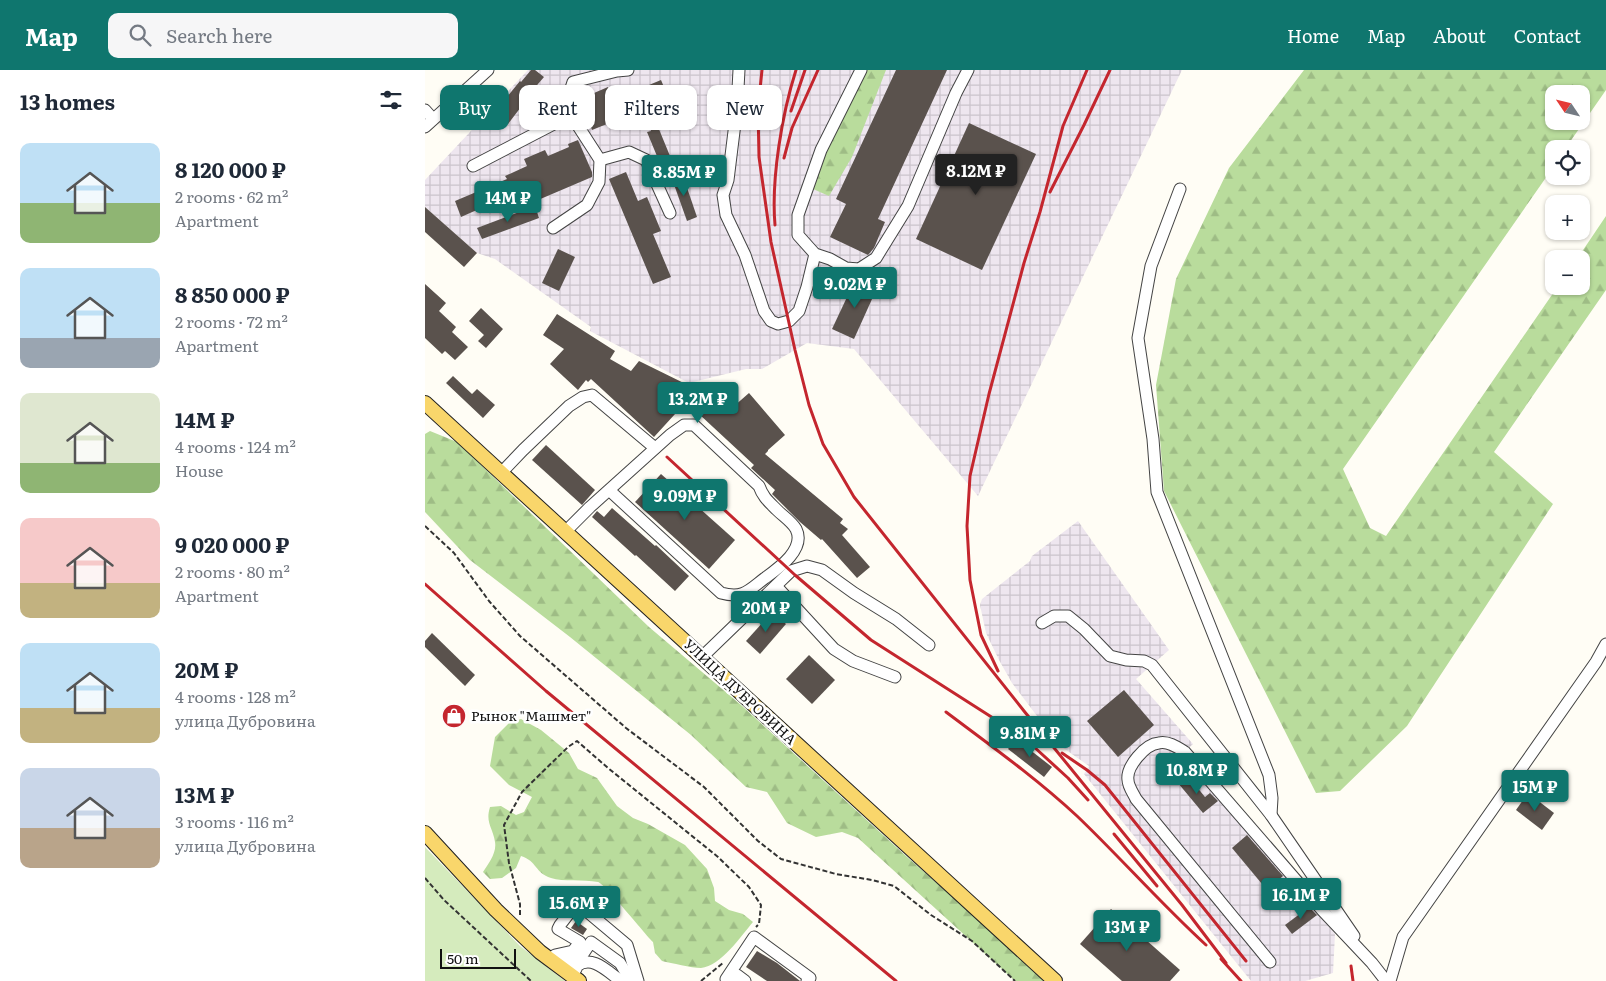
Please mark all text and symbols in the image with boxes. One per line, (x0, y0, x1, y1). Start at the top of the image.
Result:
search box (108, 13, 458, 58)
text: Map (25, 18, 78, 53)
icon: search (126, 21, 154, 49)
text: Search here (166, 21, 272, 49)
text: Home (1287, 22, 1339, 49)
text: Map (1367, 22, 1405, 49)
text: About (1433, 22, 1486, 49)
text: Contact (1514, 22, 1581, 49)
text: 13 homes (20, 85, 115, 116)
chip: Buy (440, 85, 509, 130)
chip: Rent (519, 85, 595, 130)
chip: Filters (605, 85, 697, 130)
chip: New (707, 85, 782, 130)
north arrow (1545, 85, 1590, 130)
map controls (1545, 85, 1590, 295)
icon: filters (377, 86, 405, 114)
button: locate (1545, 140, 1590, 185)
text: 8 120 000 ₽ (175, 153, 286, 184)
pin: 8.85M ₽ (638, 154, 730, 197)
pin: 8.12M ₽ (930, 154, 1022, 196)
text: 8.12M ₽ (946, 158, 1006, 182)
text: 8.85M ₽ (653, 159, 715, 183)
icon: home (60, 163, 120, 223)
pin: 14M ₽ (473, 180, 543, 223)
text: 2 rooms · 62 m² (175, 184, 288, 208)
text: 14M ₽ (485, 185, 531, 209)
button: + (1545, 195, 1590, 240)
text: Apartment (175, 208, 259, 232)
button: − (1545, 250, 1590, 295)
pin: 9.02M ₽ (809, 266, 901, 309)
text: 9.02M ₽ (824, 271, 886, 295)
text: 8 850 000 ₽ (175, 278, 290, 309)
icon: home (60, 288, 120, 348)
text: 2 rooms · 72 m² (175, 309, 288, 333)
text: Apartment (175, 333, 259, 357)
pin: 13.2M ₽ (652, 382, 744, 424)
text: 13.2M ₽ (668, 386, 728, 410)
text: 14M ₽ (175, 403, 235, 434)
icon: home (60, 413, 120, 473)
text: 4 rooms · 124 m² (175, 434, 296, 458)
text: House (175, 458, 223, 482)
pin: 9.09M ₽ (639, 478, 731, 521)
text: 9.09M ₽ (653, 483, 717, 507)
text: 9 020 000 ₽ (175, 528, 289, 559)
icon: home (60, 538, 120, 598)
text: 2 rooms · 80 m² (175, 559, 290, 583)
text: Apartment (175, 583, 259, 607)
pin: 20M ₽ (731, 590, 801, 633)
text: 20M ₽ (742, 595, 790, 619)
street label: УЛИЦА ДУБРОВИНА (680, 634, 802, 749)
text: 20M ₽ (175, 653, 238, 684)
icon: home (60, 663, 120, 723)
text: 4 rooms · 128 m² (175, 684, 296, 708)
shop icon: Рынок "Машмет" (441, 703, 467, 729)
place label: Рынок "Машмет" (471, 705, 592, 725)
text: улица Дубровина (175, 708, 316, 732)
pin: 9.81M ₽ (984, 716, 1076, 758)
text: 9.81M ₽ (1000, 720, 1060, 744)
pin: 10.8M ₽ (1151, 752, 1243, 795)
text: 10.8M ₽ (1167, 757, 1227, 781)
pin: 15M ₽ (1500, 770, 1570, 812)
text: 15M ₽ (1512, 774, 1558, 798)
text: 13M ₽ (175, 778, 234, 809)
icon: home (60, 788, 120, 848)
text: 3 rooms · 116 m² (175, 809, 294, 833)
text: улица Дубровина (175, 833, 316, 857)
pin: 16.1M ₽ (1255, 878, 1347, 920)
text: 16.1M ₽ (1272, 882, 1330, 906)
pin: 15.6M ₽ (533, 886, 625, 928)
text: 15.6M ₽ (549, 890, 609, 914)
pin: 13M ₽ (1092, 910, 1162, 952)
text: 13M ₽ (1104, 914, 1150, 938)
scale bar (440, 946, 516, 969)
text: 50 m (447, 948, 479, 968)

